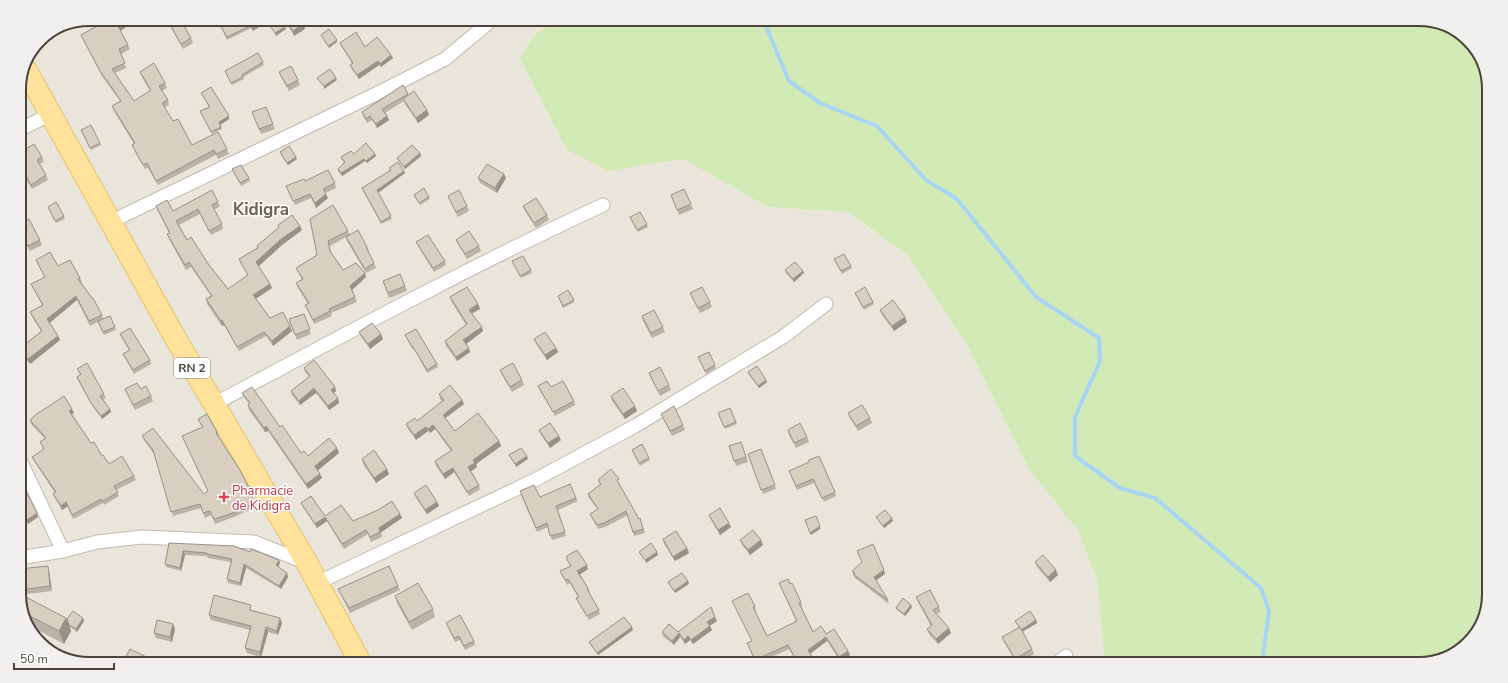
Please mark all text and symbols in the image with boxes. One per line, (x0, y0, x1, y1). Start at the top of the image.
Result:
district label: Kidigra (233, 198, 289, 221)
road number: RN 2 (174, 358, 210, 378)
place label: Pharmacie de Kidigra (232, 482, 293, 515)
marker: Pharmacie de Kidigra (219, 492, 229, 502)
scale bar (14, 645, 114, 671)
text: 50 m (20, 651, 48, 667)

